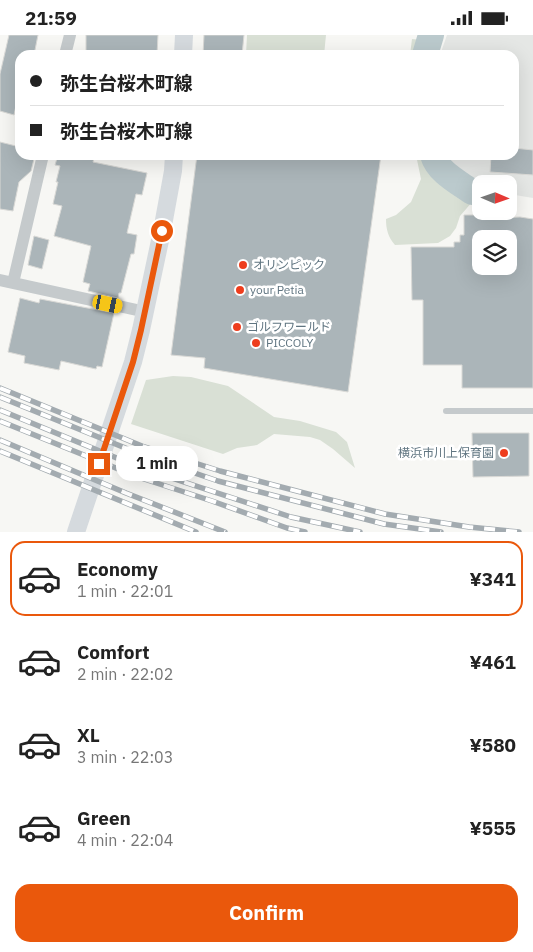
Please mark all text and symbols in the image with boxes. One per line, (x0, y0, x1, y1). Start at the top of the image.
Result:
text: 21:59 (25, 6, 77, 30)
text: 弥生台桜木町線 (60, 71, 193, 95)
text: 弥生台桜木町線 (60, 119, 193, 143)
north arrow (472, 175, 518, 220)
map controls (472, 175, 517, 275)
route start (151, 220, 173, 242)
button: layers (472, 230, 517, 275)
place label: オリンピック (253, 257, 325, 272)
marker: オリンピック (237, 259, 249, 271)
place label: your Petia (250, 282, 305, 297)
marker: your Petia (234, 284, 246, 296)
car (91, 294, 124, 314)
place label: ゴルフワールド (247, 319, 331, 334)
marker: ゴルフワールド (231, 321, 243, 333)
place label: PICCOLY (266, 335, 313, 350)
marker: PICCOLY (250, 337, 262, 349)
place label: 横浜市川上保育園 (398, 445, 494, 460)
callout: 1 min (116, 447, 199, 481)
marker: 横浜市川上保育園 (498, 447, 510, 459)
route end (88, 453, 110, 475)
text: 1 min (136, 453, 178, 473)
icon: car (17, 556, 62, 601)
text: Economy (77, 557, 158, 581)
text: ¥341 (469, 567, 516, 591)
text: 1 min · 22:01 (77, 581, 173, 601)
icon: car (17, 639, 62, 684)
text: Comfort (77, 640, 150, 664)
text: ¥461 (469, 650, 516, 674)
text: 2 min · 22:02 (77, 664, 173, 684)
icon: car (17, 722, 62, 767)
text: XL (77, 723, 100, 747)
text: ¥580 (469, 733, 516, 757)
text: 3 min · 22:03 (77, 747, 173, 767)
icon: car (17, 805, 62, 850)
text: Green (77, 806, 131, 830)
text: ¥555 (469, 816, 516, 840)
text: 4 min · 22:04 (77, 830, 173, 850)
button: Confirm (15, 884, 518, 942)

